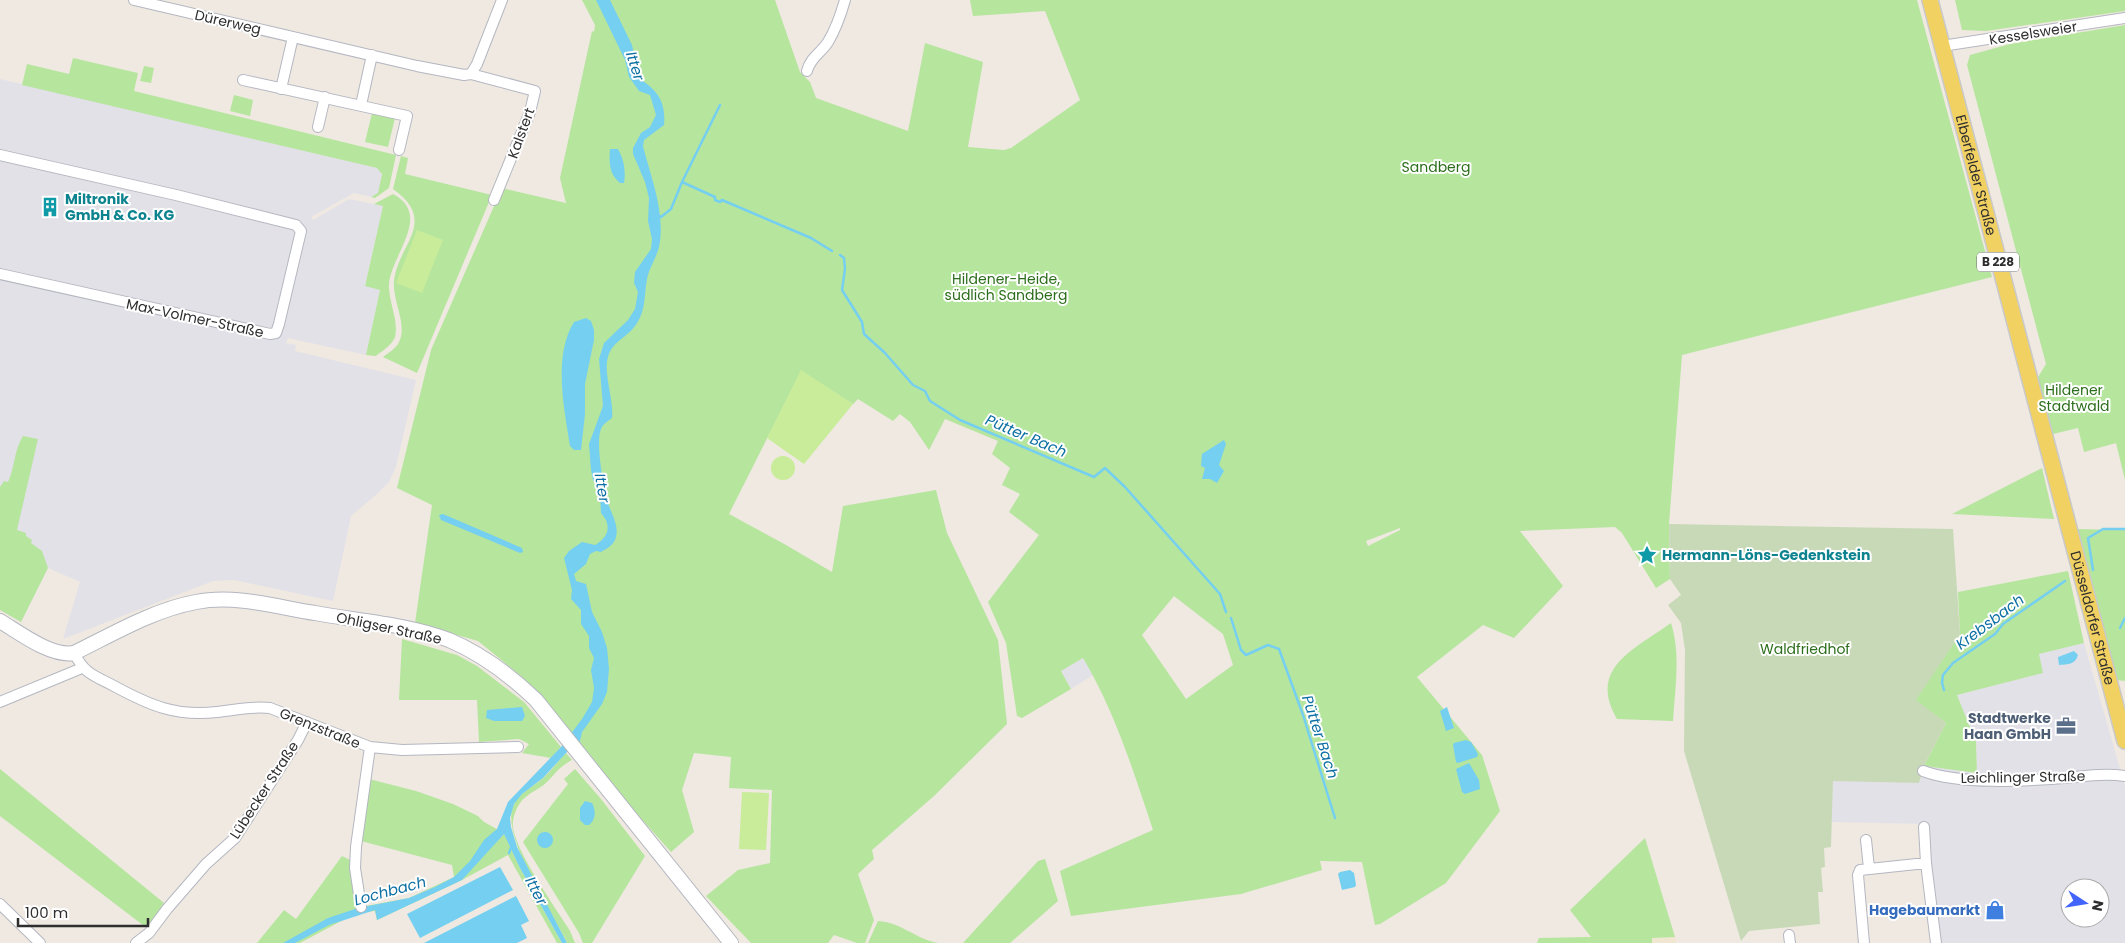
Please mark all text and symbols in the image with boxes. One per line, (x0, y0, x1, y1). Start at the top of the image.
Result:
street label: Dürerweg (193, 5, 263, 39)
street label: Kesselsweier (1988, 16, 2078, 50)
water label: Itter (621, 49, 650, 84)
street label: Kalstert (503, 105, 539, 161)
street label: Elberfelder Straße (1951, 112, 2002, 238)
park label: Sandberg (1402, 157, 1470, 177)
place label: Miltronik GmbH & Co. KG (65, 189, 175, 225)
building icon: Miltronik GmbH & Co. KG (39, 196, 61, 218)
road number: B 228 (1977, 252, 2019, 272)
park label: Hildener-Heide, südlich Sandberg (945, 269, 1067, 305)
street label: Max-Volmer-Straße (124, 294, 266, 342)
park label: Hildener Stadtwald (2038, 380, 2110, 416)
water label: Pütter Bach (982, 409, 1070, 462)
water label: Itter (590, 472, 615, 505)
place icon: Hermann-Löns-Gedenkstein (1636, 544, 1658, 566)
place label: Hermann-Löns-Gedenkstein (1662, 545, 1870, 565)
street label: Düsseldorfer Straße (2065, 549, 2120, 687)
water label: Krebsbach (1951, 589, 2028, 654)
street label: Ohligser Straße (334, 607, 444, 649)
park label: Waldfriedhof (1760, 639, 1850, 659)
water label: Pütter Bach (1297, 692, 1344, 781)
street label: Grenzstraße (277, 703, 364, 753)
place label: Stadtwerke Haan GmbH (1964, 708, 2051, 744)
office icon: Stadtwerke Haan GmbH (2055, 715, 2077, 737)
street label: Lübecker Straße (225, 737, 303, 843)
street label: Leichlinger Straße (1960, 766, 2086, 788)
water label: Lochbach (352, 871, 428, 910)
water label: Itter (520, 873, 553, 909)
north arrow (2060, 878, 2110, 928)
scale bar (18, 896, 148, 928)
text: N (2087, 898, 2109, 913)
shop icon: Hagebaumarkt (1984, 899, 2006, 921)
place label: Hagebaumarkt (1869, 900, 1980, 920)
text: 100 m (25, 902, 68, 923)

